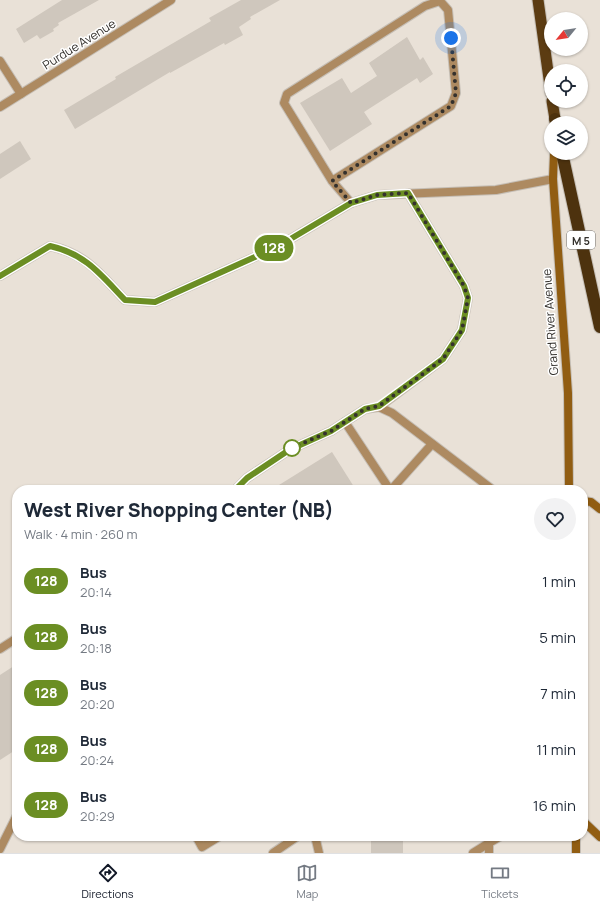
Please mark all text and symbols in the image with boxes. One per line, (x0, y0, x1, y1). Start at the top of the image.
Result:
north arrow (544, 12, 588, 56)
map controls (544, 12, 588, 160)
street label: Purdue Avenue (39, 15, 119, 73)
your location (441, 28, 461, 48)
button: locate (544, 64, 588, 108)
button: layers (544, 116, 588, 160)
road number: M 5 (567, 231, 595, 249)
line badge: 128 (251, 235, 297, 261)
text: 128 (262, 238, 286, 257)
street label: Grand River Avenue (538, 268, 562, 376)
unlabelled marker (283, 439, 301, 457)
text: West River Shopping Center (NB) (24, 497, 334, 523)
button: heart (534, 498, 576, 540)
text: Walk · 4 min · 260 m (24, 525, 138, 543)
text: Bus (80, 562, 107, 583)
text: 128 (34, 571, 58, 590)
text: 1 min (542, 571, 576, 592)
text: 20:14 (80, 583, 112, 601)
text: Bus (80, 618, 107, 639)
text: 128 (34, 627, 58, 646)
text: 5 min (539, 627, 576, 648)
text: 20:18 (80, 639, 112, 657)
text: Bus (80, 674, 107, 695)
text: 128 (34, 683, 58, 702)
text: 7 min (540, 683, 576, 704)
text: 20:20 (80, 695, 115, 713)
text: Bus (80, 730, 107, 751)
text: 128 (34, 739, 58, 758)
text: 11 min (536, 739, 576, 760)
text: 20:24 (80, 751, 114, 769)
text: Bus (80, 786, 107, 807)
text: 128 (34, 795, 58, 814)
text: 16 min (533, 795, 576, 816)
text: 20:29 (80, 807, 115, 825)
tab: Directions (81, 862, 134, 901)
tab: Map (296, 862, 318, 901)
tab: Tickets (481, 862, 519, 901)

